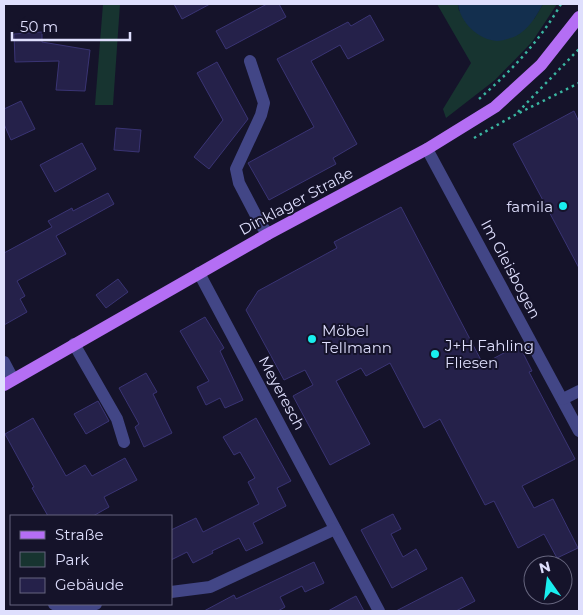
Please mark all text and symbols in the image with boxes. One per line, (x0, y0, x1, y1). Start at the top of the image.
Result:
scale bar (12, 10, 130, 42)
text: 50 m (20, 17, 58, 36)
street label: Dinklager Straße (236, 163, 356, 239)
place label: famila (506, 197, 553, 216)
marker: famila (557, 200, 569, 212)
street label: Im Gleisbogen (477, 216, 545, 322)
place label: Möbel Tellmann (322, 321, 392, 357)
marker: Möbel Tellmann (306, 333, 318, 345)
place label: J+H Fahling Fliesen (444, 336, 534, 372)
marker: J+H Fahling Fliesen (429, 348, 441, 360)
street label: Meyeresch (255, 353, 309, 433)
legend (10, 515, 172, 605)
text: Straße (55, 525, 104, 544)
text: Park (55, 550, 89, 569)
north arrow (523, 555, 573, 605)
text: N (537, 557, 553, 577)
text: Gebäude (55, 575, 124, 594)

